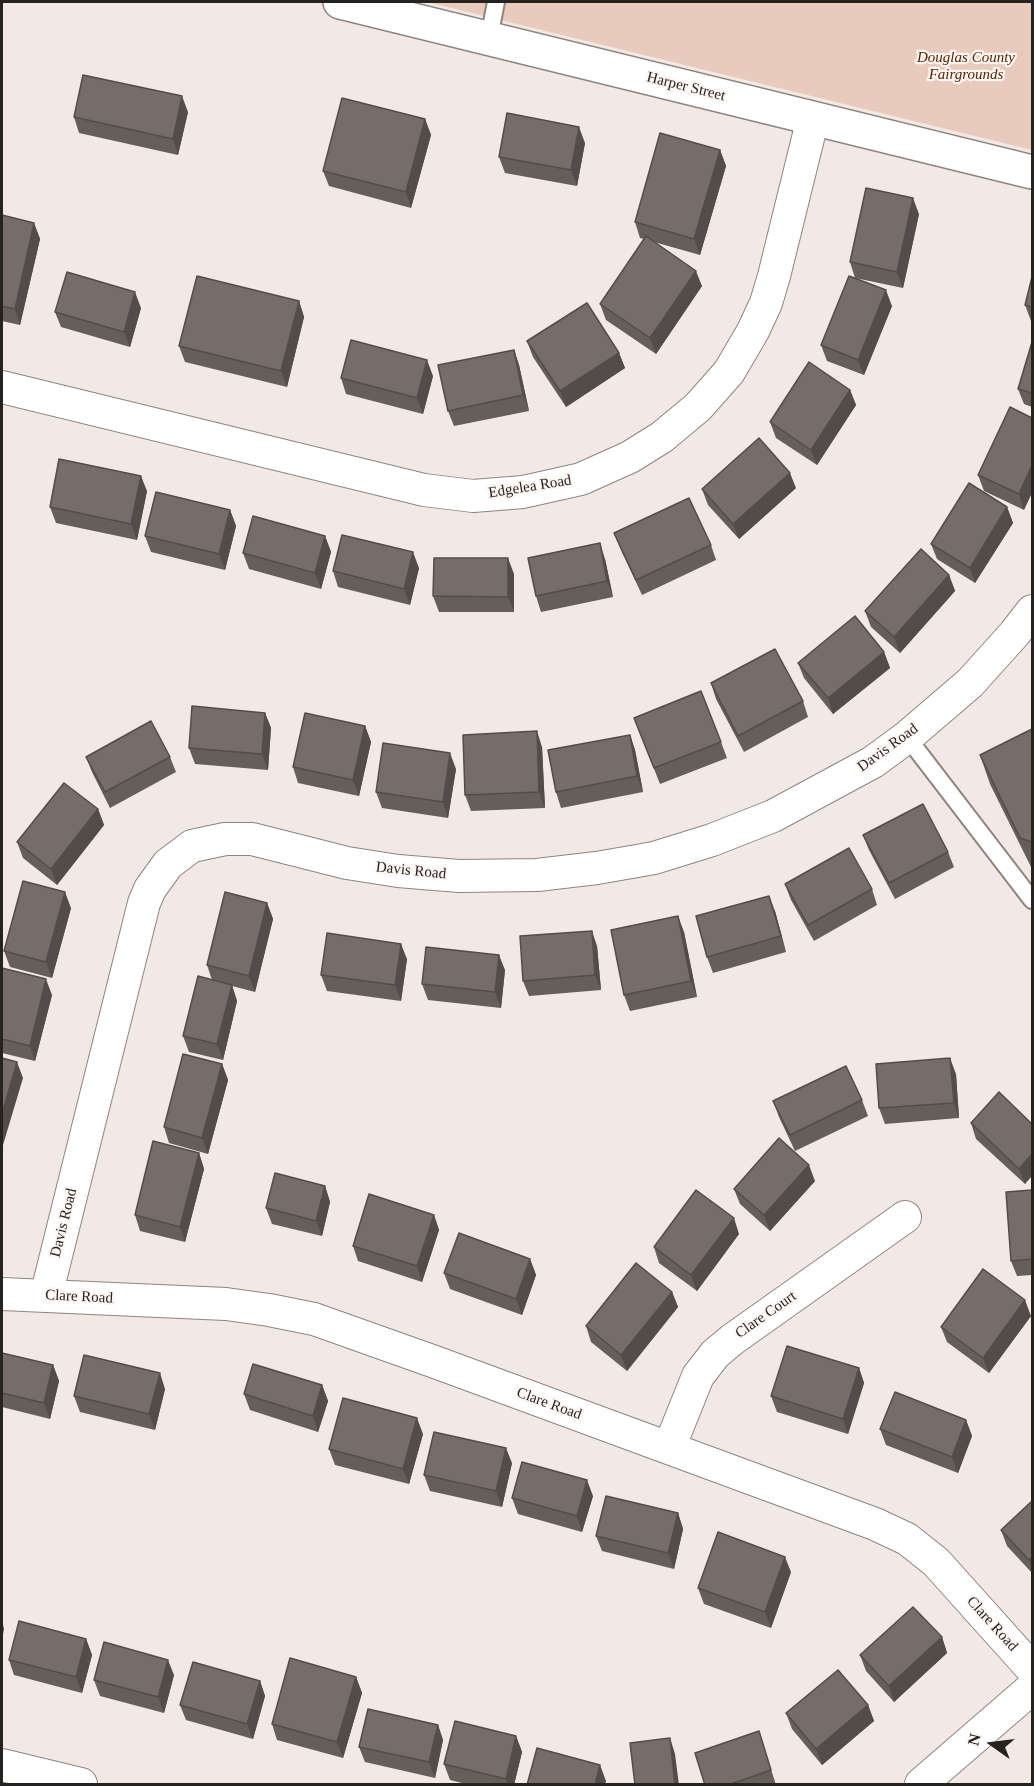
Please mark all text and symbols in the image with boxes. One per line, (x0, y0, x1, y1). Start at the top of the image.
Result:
park label: Douglas County Fairgrounds (917, 49, 1015, 84)
street label: Harper Street (645, 69, 727, 105)
street label: Edgelea Road (487, 472, 573, 502)
street label: Davis Road (854, 720, 922, 776)
street label: Davis Road (375, 858, 447, 884)
street label: Davis Road (47, 1187, 81, 1259)
street label: Clare Road (45, 1286, 113, 1308)
street label: Clare Court (732, 1287, 800, 1343)
street label: Clare Road (514, 1384, 584, 1424)
street label: Clare Road (963, 1593, 1021, 1655)
north arrow (962, 1714, 1022, 1774)
text: N (964, 1732, 984, 1747)

